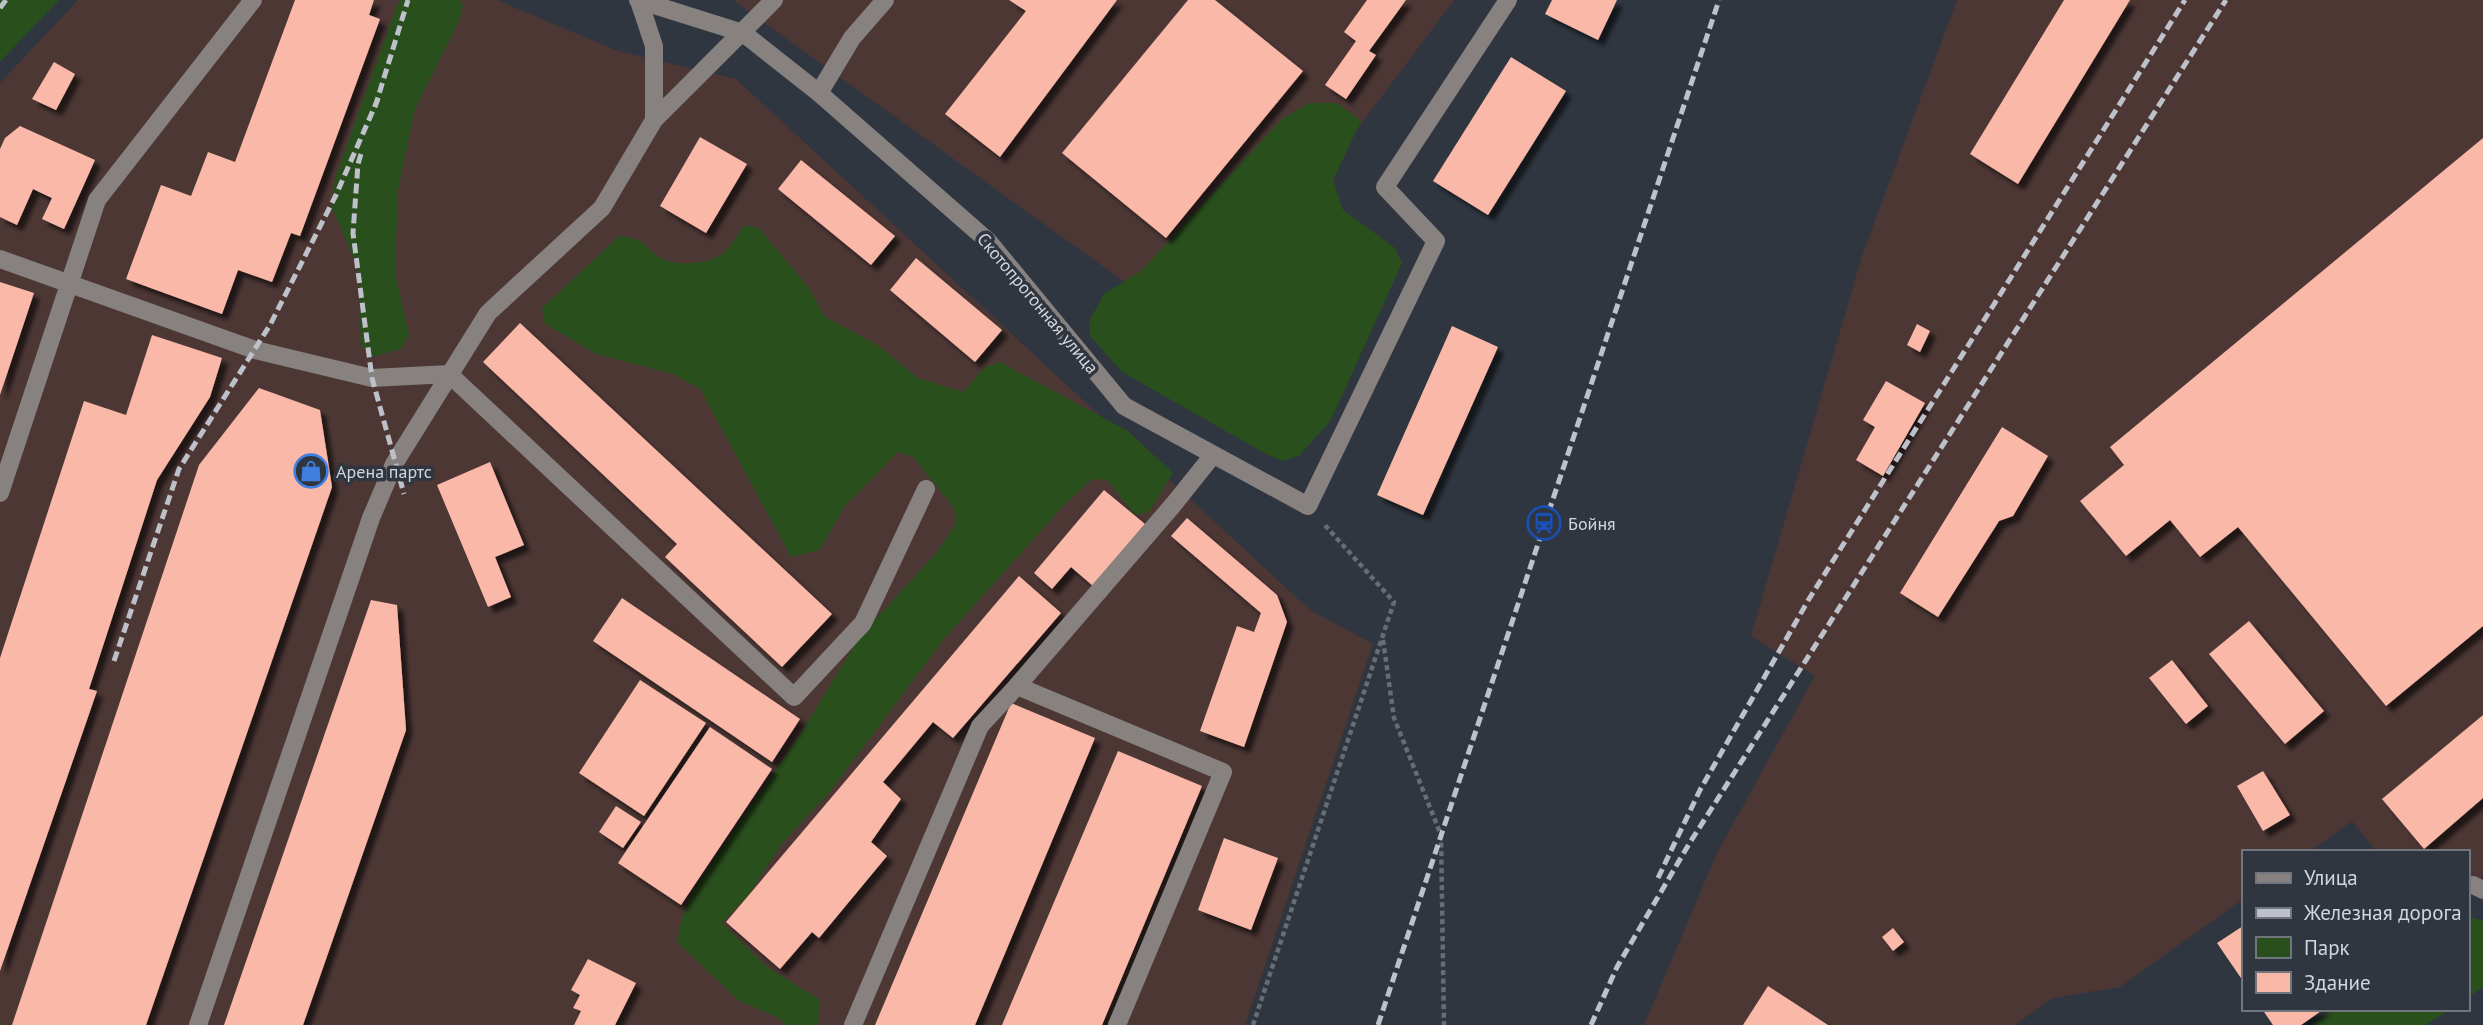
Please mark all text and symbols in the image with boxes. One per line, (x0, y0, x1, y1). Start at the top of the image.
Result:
street label: Скотопрогонная улица (972, 228, 1104, 378)
shop icon: Арена партс (292, 452, 330, 490)
place label: Арена партс (336, 460, 432, 483)
station icon: Бойня (1525, 504, 1563, 542)
place label: Бойня (1568, 512, 1616, 535)
legend (2242, 850, 2469, 1011)
text: Улица (2304, 864, 2358, 891)
text: Железная дорога (2303, 899, 2462, 926)
text: Парк (2304, 934, 2350, 961)
text: Здание (2304, 969, 2371, 996)

